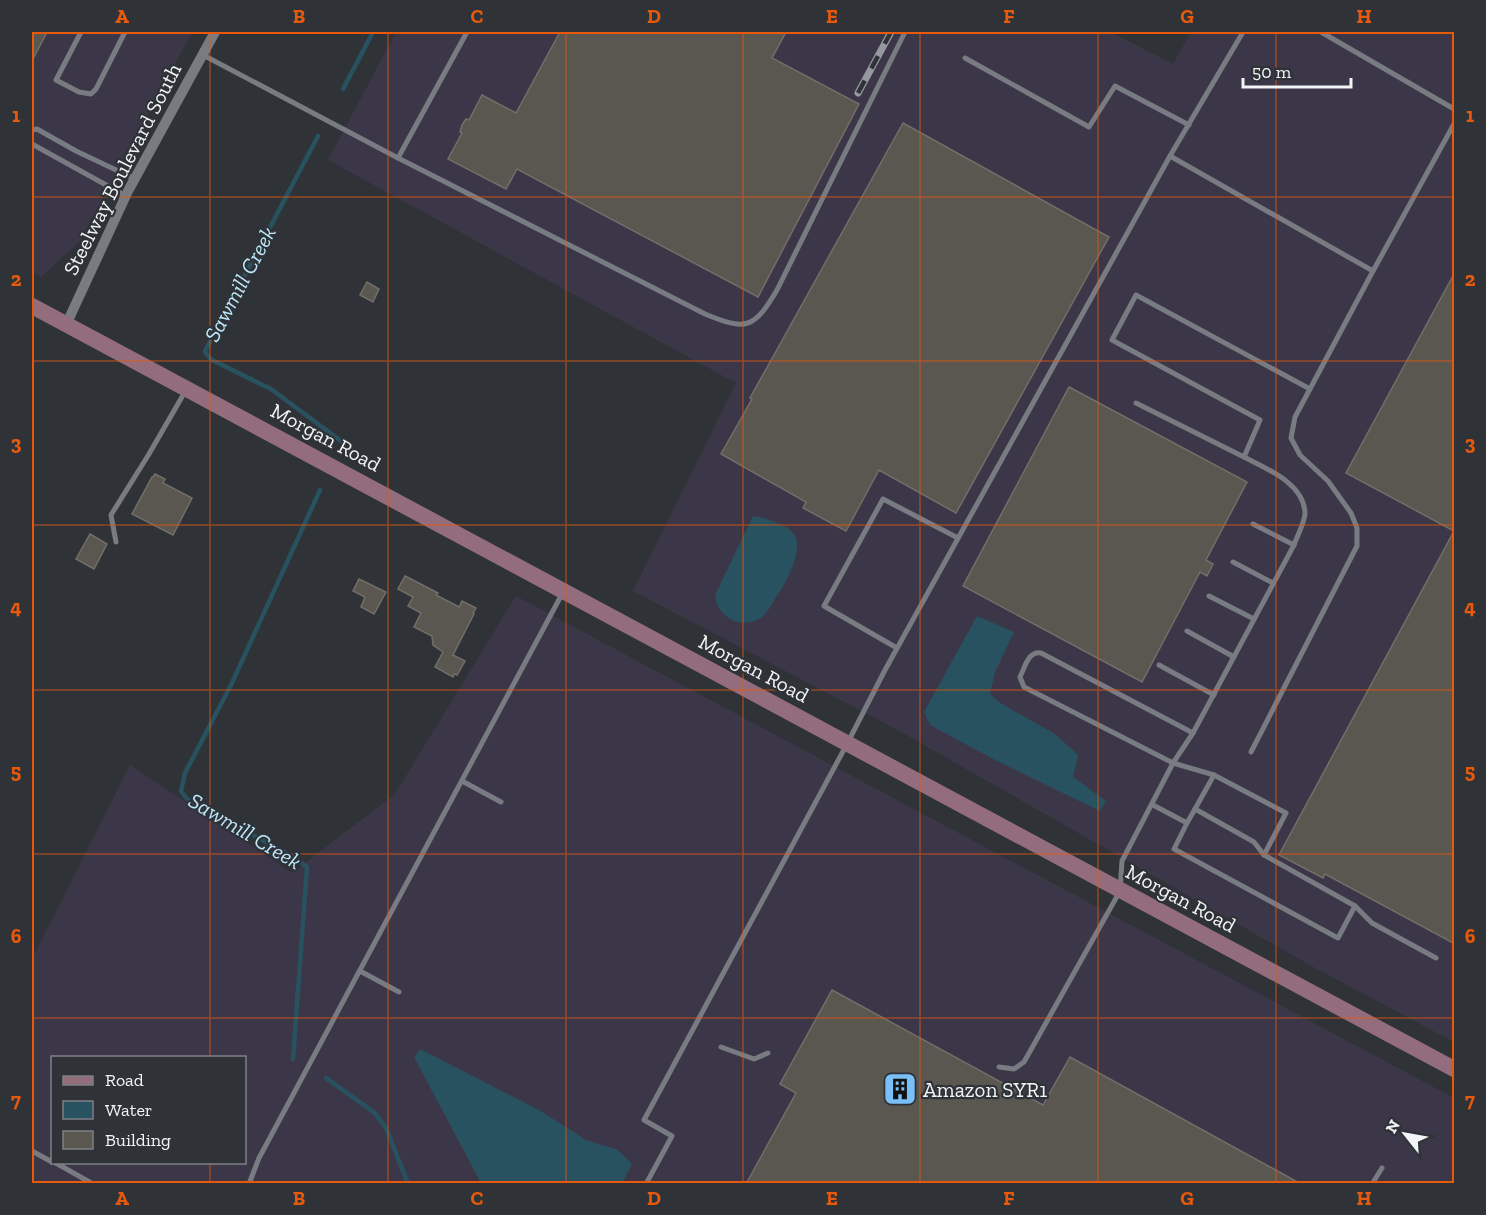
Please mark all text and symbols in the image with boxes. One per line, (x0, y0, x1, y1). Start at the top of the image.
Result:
text: A (115, 4, 129, 28)
text: B (293, 4, 305, 28)
text: C (471, 4, 484, 28)
text: D (647, 4, 661, 28)
text: E (826, 4, 838, 28)
text: F (1003, 4, 1015, 28)
text: G (1180, 4, 1194, 28)
text: H (1356, 4, 1372, 28)
scale bar (1243, 51, 1351, 89)
street label: Steelway Boulevard South (58, 59, 186, 279)
text: 50 m (1252, 61, 1292, 83)
text: 1 (12, 103, 20, 127)
text: 1 (1466, 103, 1474, 127)
water label: Sawmill Creek (198, 221, 282, 346)
text: 2 (11, 267, 22, 291)
text: 2 (1465, 267, 1476, 291)
street label: Morgan Road (267, 398, 386, 477)
text: 3 (11, 431, 22, 455)
text: 3 (1465, 431, 1476, 455)
text: 4 (10, 595, 22, 619)
text: 4 (1464, 595, 1476, 619)
street label: Morgan Road (695, 629, 814, 708)
text: 5 (11, 759, 21, 783)
text: 5 (1465, 759, 1475, 783)
water label: Sawmill Creek (184, 787, 307, 875)
street label: Morgan Road (1122, 859, 1241, 938)
text: 6 (11, 924, 22, 948)
text: 6 (1465, 924, 1476, 948)
legend (51, 1056, 246, 1164)
text: Road (105, 1069, 144, 1091)
building icon: Amazon SYR1 (882, 1071, 918, 1107)
place label: Amazon SYR1 (923, 1077, 1047, 1102)
text: 7 (11, 1088, 21, 1112)
text: 7 (1465, 1088, 1475, 1112)
text: Water (105, 1099, 152, 1121)
north arrow (1375, 1104, 1435, 1164)
text: N (1381, 1116, 1404, 1137)
text: Building (105, 1129, 171, 1151)
text: A (115, 1186, 129, 1210)
text: B (293, 1186, 305, 1210)
text: C (471, 1186, 484, 1210)
text: D (647, 1186, 661, 1210)
text: E (826, 1186, 838, 1210)
text: F (1003, 1186, 1015, 1210)
text: G (1180, 1186, 1194, 1210)
text: H (1356, 1186, 1372, 1210)

